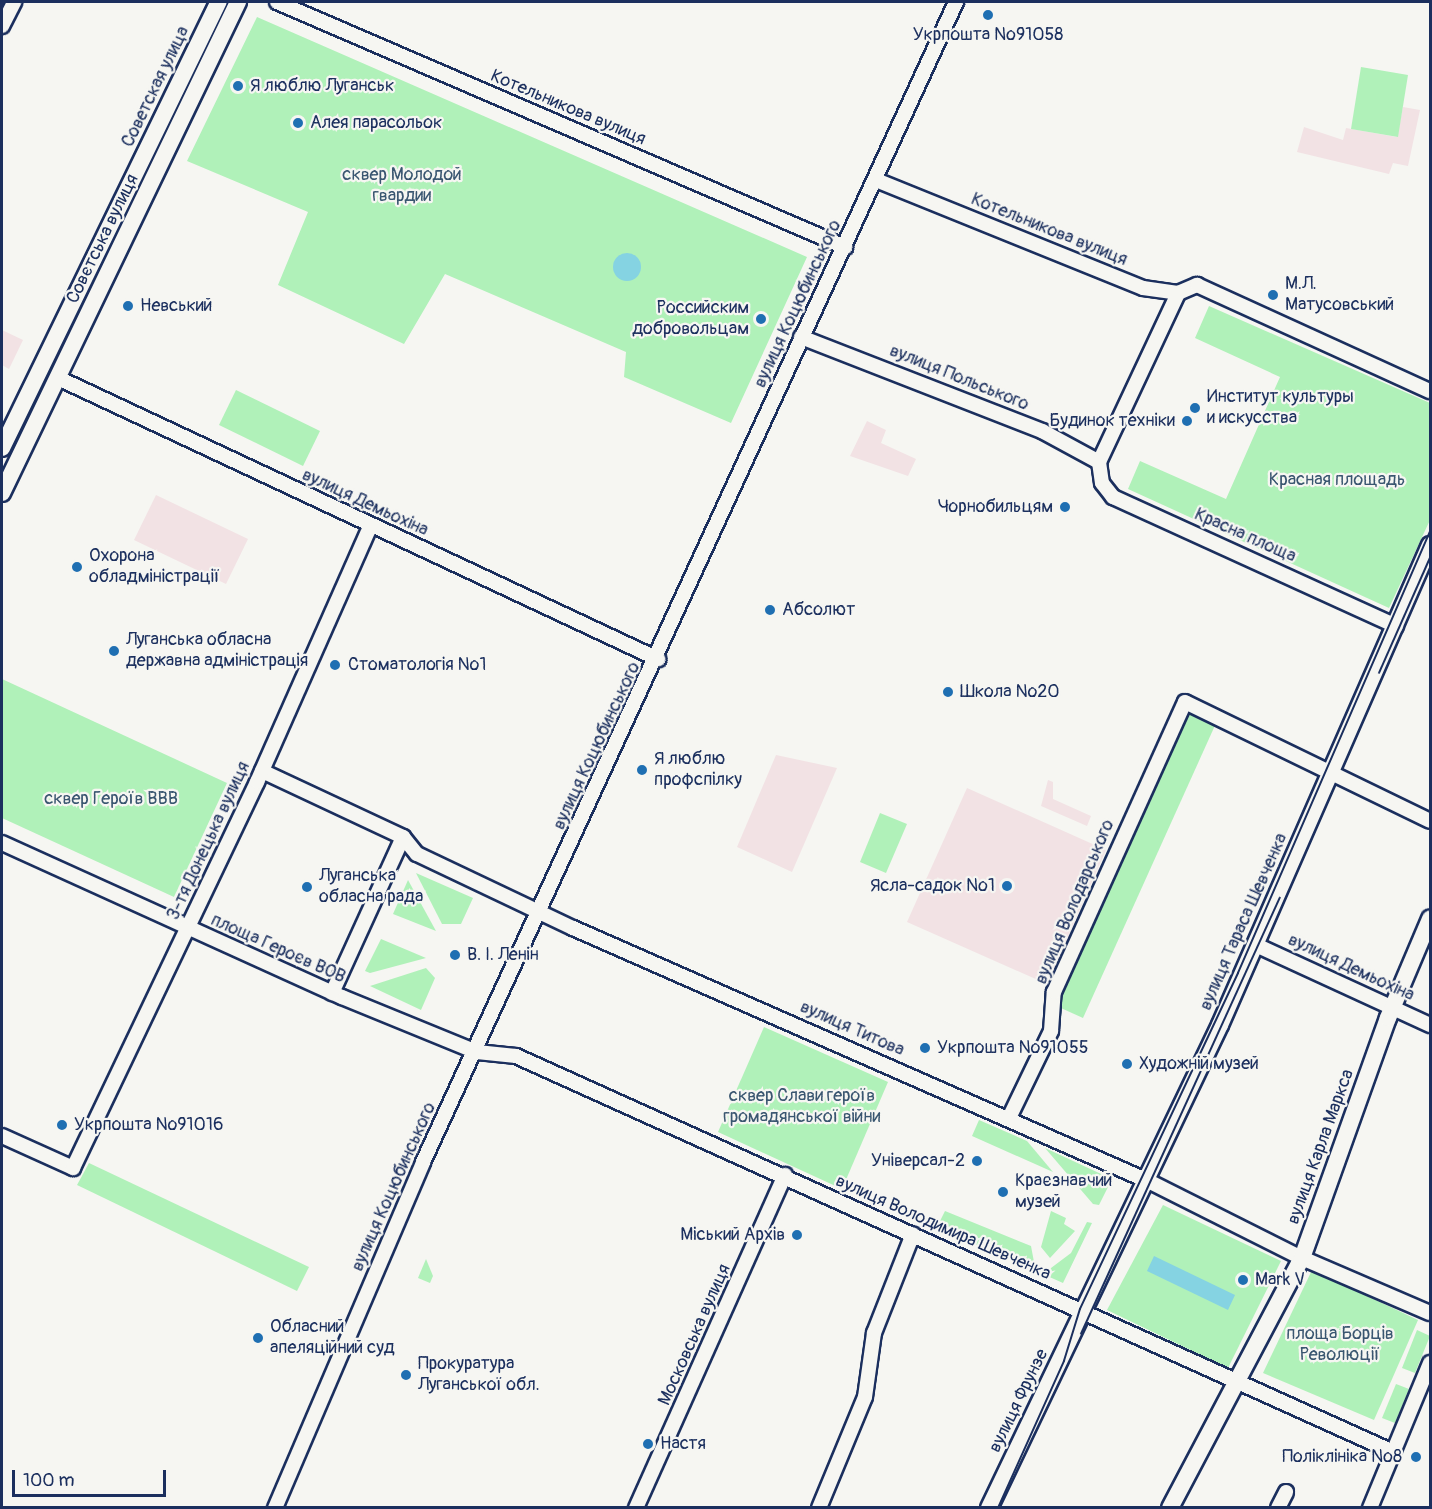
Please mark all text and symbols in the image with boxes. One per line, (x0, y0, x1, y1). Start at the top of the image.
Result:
marker: Укрпошта №91058 (981, 8, 995, 22)
street label: Советская улица (117, 23, 195, 151)
place label: Укрпошта №91058 (913, 24, 1063, 46)
street label: Котельникова вулиця (487, 66, 649, 150)
place label: Я люблю Луганськ (250, 75, 394, 97)
marker: Я люблю Луганськ (231, 79, 245, 93)
place label: Алея парасольок (310, 112, 442, 134)
marker: Алея парасольок (291, 116, 305, 130)
park label: сквер Молодой гвардии (342, 165, 462, 207)
street label: Совєтська вулиця (62, 171, 144, 307)
street label: Котельникова вулиця (968, 189, 1130, 271)
street label: вулиця Коцюбинського (750, 217, 846, 391)
place label: М.Л. Матусовський (1285, 274, 1394, 316)
marker: М.Л. Матусовський (1266, 288, 1280, 302)
place label: Невський (140, 295, 212, 317)
place label: Pоссийским добровольцам (632, 298, 749, 340)
marker: Невський (121, 299, 135, 313)
marker: Pоссийским добровольцам (754, 312, 768, 326)
street label: вулиця Польського (886, 340, 1032, 416)
place label: Институт культуры и искусства (1207, 387, 1354, 430)
marker: Институт культуры и искусства (1188, 401, 1202, 415)
place label: Будинок техніки (1049, 410, 1175, 432)
marker: Будинок техніки (1180, 414, 1194, 428)
street label: вулиця Демьохіна (298, 464, 432, 542)
park label: Красная площадь (1269, 469, 1405, 491)
place label: Чорнобильцям (938, 496, 1053, 518)
marker: Чорнобильцям (1058, 500, 1072, 514)
street label: Красна площа (1191, 504, 1299, 568)
place label: Охорона обладміністрації (89, 546, 220, 588)
marker: Охорона обладміністрації (70, 560, 84, 574)
place label: Абсолют (782, 599, 855, 621)
marker: Абсолют (763, 603, 777, 617)
place label: Луганська обласна державна адміністрація (126, 630, 308, 672)
marker: Луганська обласна державна адміністрація (107, 644, 121, 658)
place label: Стоматологія №1 (348, 654, 486, 676)
marker: Стоматологія №1 (326, 656, 344, 674)
street label: вулиця Коцюбинського (549, 659, 645, 833)
place label: Школа №20 (960, 681, 1060, 703)
marker: Школа №20 (941, 685, 955, 699)
place label: Я люблю профспілку (654, 749, 742, 792)
street label: 3-тя Донецька вулиця (163, 758, 255, 924)
marker: Я люблю профспілку (635, 763, 649, 777)
park label: сквер Героїв ВВВ (44, 788, 178, 810)
street label: вулиця Володарського (1031, 817, 1119, 987)
street label: вулиця Тараса Шевченка (1195, 830, 1293, 1014)
place label: Луганська обласна рада (319, 866, 423, 908)
place label: Ясла-садок №1 (870, 875, 995, 897)
marker: Ясла-садок №1 (1000, 879, 1014, 893)
marker: Луганська обласна рада (300, 880, 314, 894)
street label: площа Героєв ВОВ (207, 910, 349, 988)
street label: вулиця Демьохіна (1284, 929, 1418, 1007)
place label: В. І. Ленін (467, 944, 539, 966)
marker: В. І. Ленін (448, 948, 462, 962)
street label: вулиця Титова (797, 996, 907, 1062)
place label: Укрпошта №91055 (937, 1037, 1088, 1059)
marker: Укрпошта №91055 (918, 1041, 932, 1055)
place label: Художній музей (1139, 1053, 1259, 1075)
marker: Художній музей (1120, 1057, 1134, 1071)
street label: вулиця Карла Маркса (1283, 1067, 1359, 1227)
park label: сквер Слави героїв громадянської війни (724, 1086, 880, 1128)
street label: вулиця Коцюбинського (347, 1099, 441, 1275)
place label: Укрпошта №91016 (74, 1114, 223, 1136)
marker: Укрпошта №91016 (55, 1118, 69, 1132)
place label: Універсал-2 (871, 1150, 965, 1172)
marker: Універсал-2 (970, 1154, 984, 1168)
street label: вулиця Володимира Шевченка (832, 1171, 1054, 1285)
place label: Краєзнавчий музей (1015, 1171, 1113, 1214)
marker: Краєзнавчий музей (996, 1185, 1010, 1199)
place label: Міський Архів (680, 1224, 785, 1246)
marker: Міський Архів (790, 1228, 804, 1242)
street label: Московська вулиця (654, 1261, 736, 1409)
place label: Mark V (1255, 1269, 1305, 1291)
marker: Mark V (1236, 1273, 1250, 1287)
place label: Обласний апеляційний суд (270, 1317, 395, 1360)
park label: площа Борців Революції (1286, 1324, 1394, 1366)
marker: Обласний апеляційний суд (251, 1331, 265, 1345)
street label: вулиця Фрунзе (985, 1346, 1053, 1456)
place label: Прокуратура Луганської обл. (418, 1354, 540, 1396)
marker: Прокуратура Луганської обл. (399, 1368, 413, 1382)
place label: Настя (660, 1433, 706, 1455)
marker: Настя (641, 1437, 655, 1451)
place label: Поліклініка №8 (1282, 1446, 1402, 1468)
marker: Поліклініка №8 (1407, 1448, 1425, 1466)
scale bar (15, 1458, 170, 1496)
text: 100 m (23, 1469, 75, 1492)

